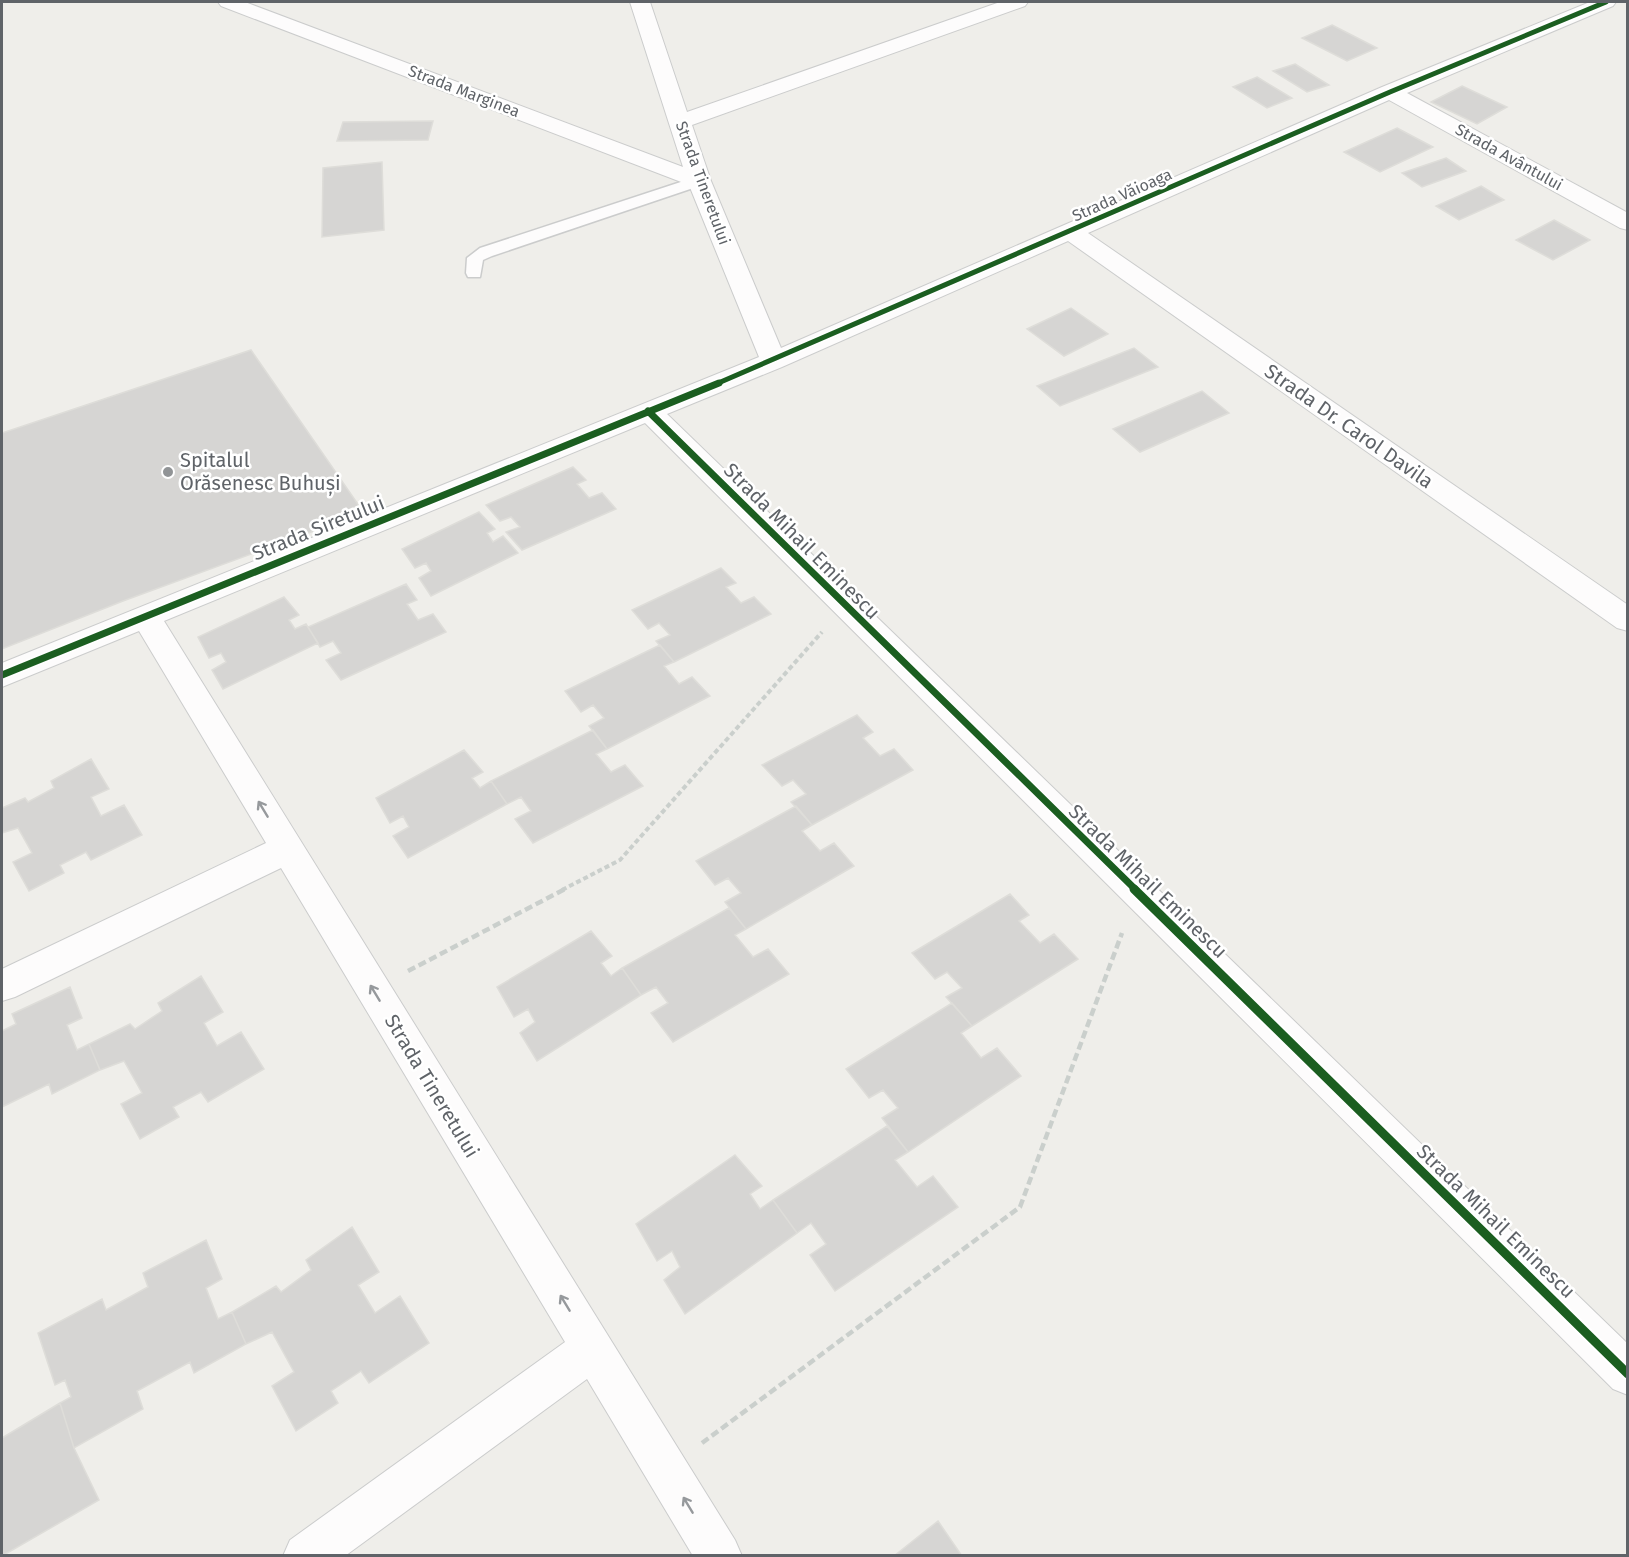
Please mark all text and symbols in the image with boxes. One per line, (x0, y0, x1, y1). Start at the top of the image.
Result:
street label: Strada Marginea (406, 61, 522, 121)
street label: Strada Tineretului (672, 119, 734, 247)
street label: Strada Avântului (1452, 120, 1566, 194)
street label: Strada Văioaga (1069, 165, 1175, 225)
street label: Strada Dr. Carol Davila (1260, 359, 1438, 493)
place label: Spitalul Orăsenesc Buhuși (180, 448, 341, 496)
street label: Strada Mihail Eminescu (719, 458, 885, 624)
marker: Spitalul Orăsenesc Buhuși (161, 465, 175, 479)
street label: Strada Siretului (248, 491, 388, 565)
street label: Strada Mihail Eminescu (1064, 799, 1232, 963)
one-way arrow (257, 801, 269, 818)
one-way arrow (369, 985, 381, 1002)
street label: Strada Tineretului (380, 1010, 484, 1162)
street label: Strada Mihail Eminescu (1412, 1139, 1580, 1303)
one-way arrow (558, 1295, 570, 1312)
one-way arrow (682, 1497, 695, 1514)

